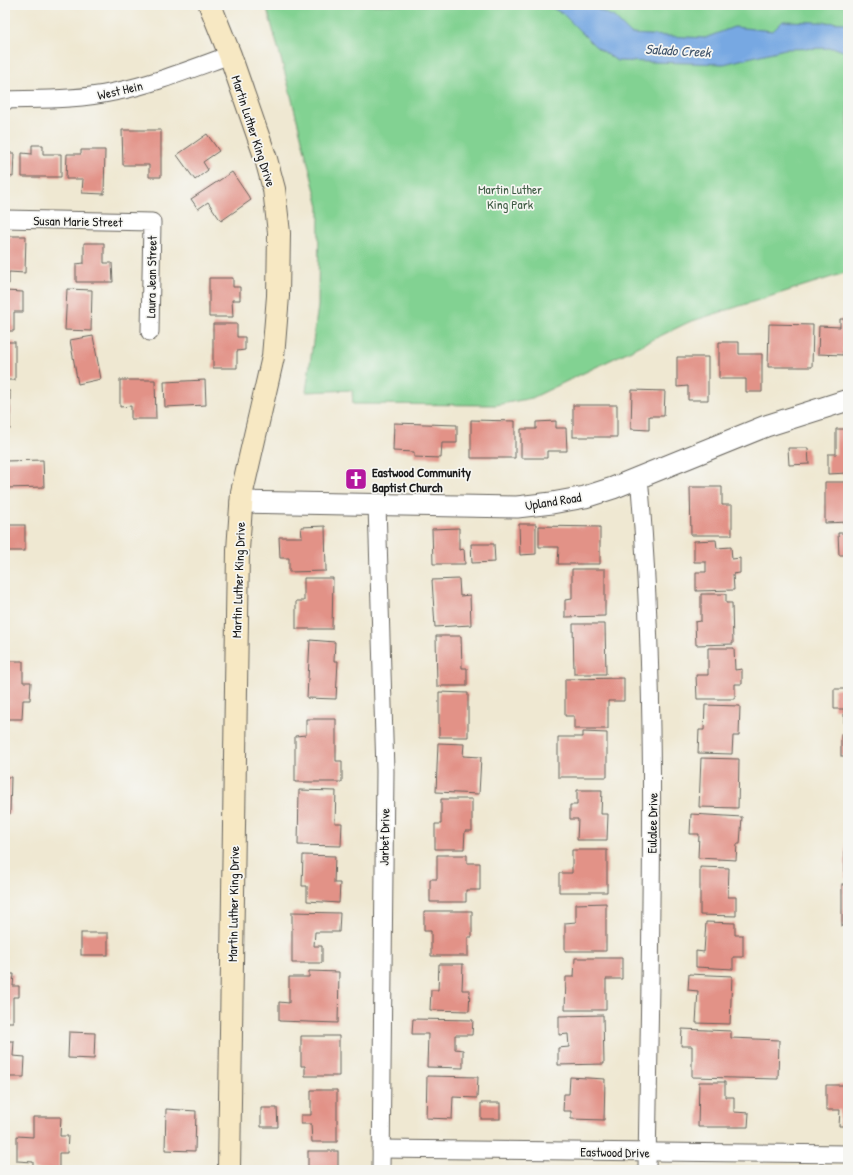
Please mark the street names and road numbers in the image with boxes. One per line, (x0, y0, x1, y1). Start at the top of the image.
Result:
street label: Martin Luther King Drive (228, 73, 280, 189)
street label: West Hein (96, 76, 144, 104)
street label: Susan Marie Street (33, 211, 123, 231)
street label: Laura Jean Street (141, 235, 161, 318)
street label: Upland Road (524, 488, 582, 514)
street label: Martin Luther King Drive (227, 522, 249, 638)
street label: Eulalee Drive (642, 792, 662, 854)
street label: Jarbet Drive (375, 808, 393, 866)
street label: Martin Luther King Drive (223, 846, 243, 962)
street label: Eastwood Drive (580, 1142, 650, 1162)

